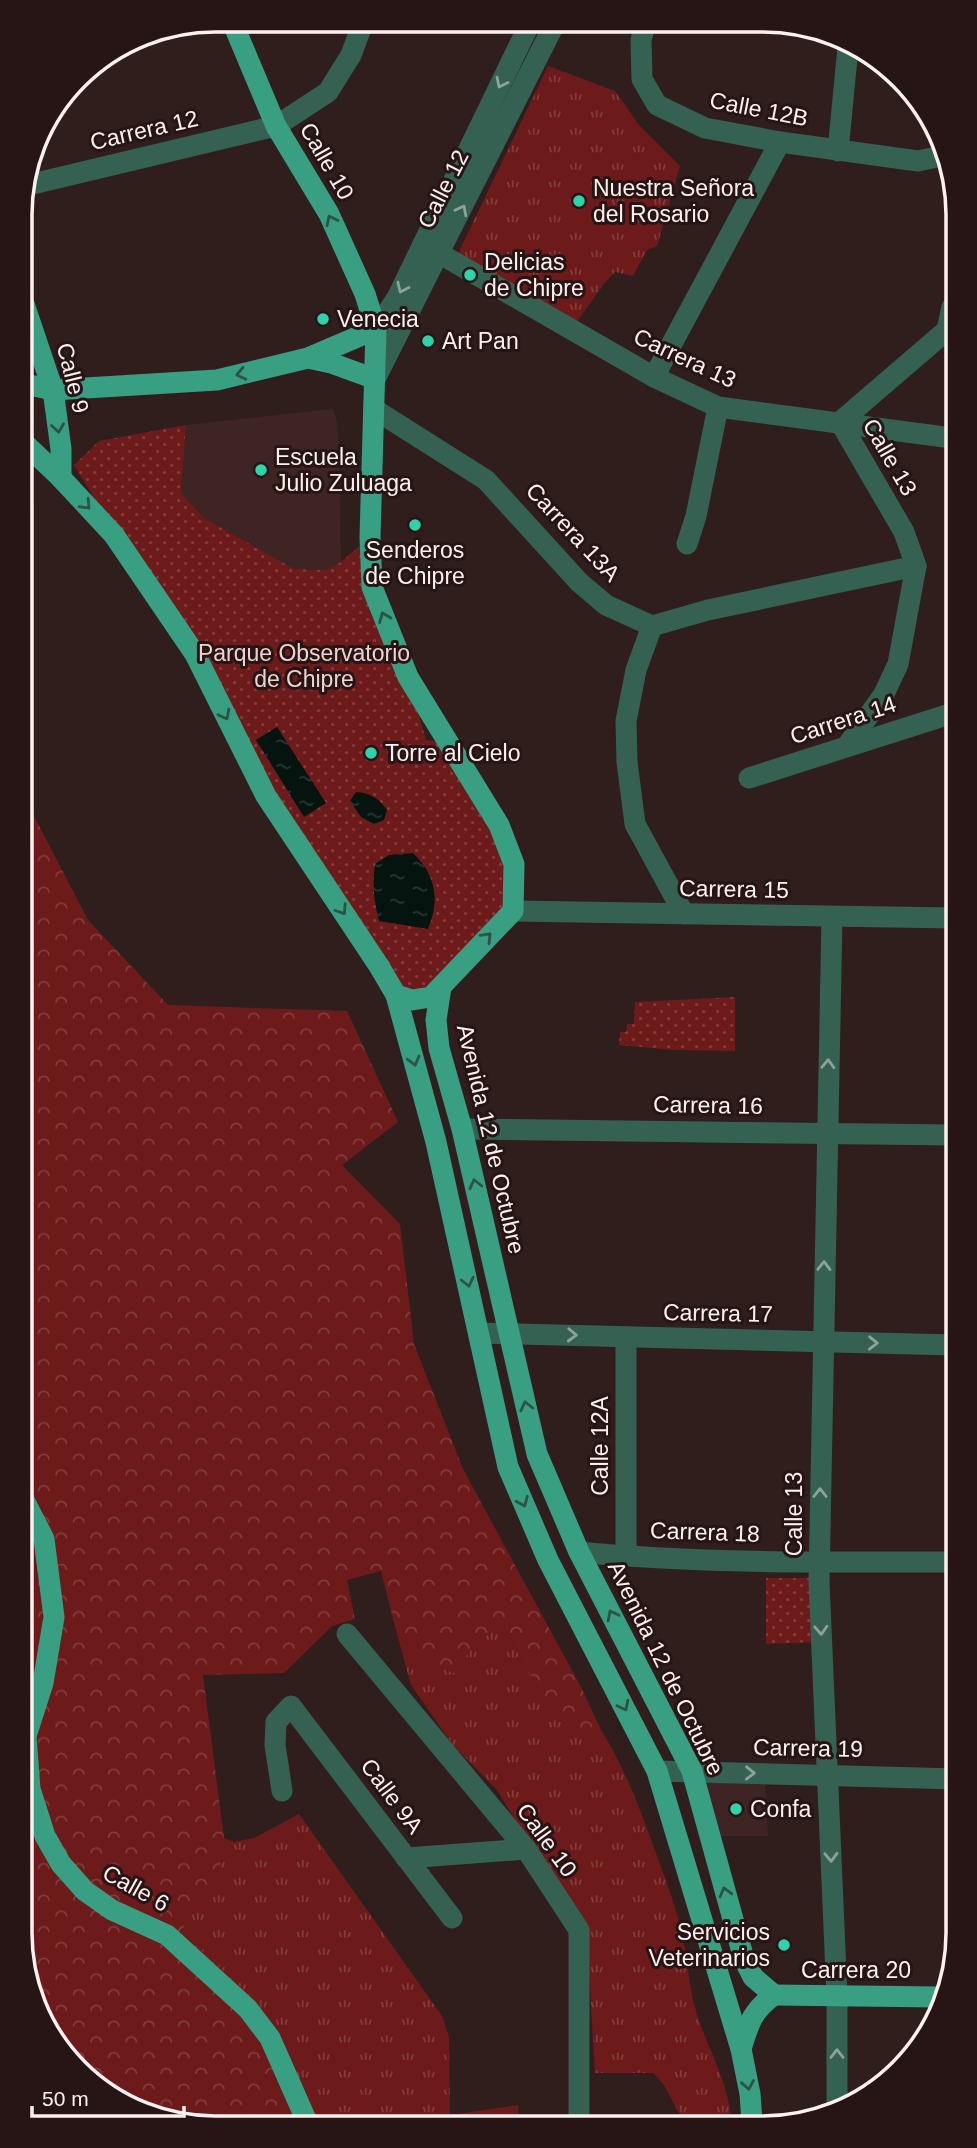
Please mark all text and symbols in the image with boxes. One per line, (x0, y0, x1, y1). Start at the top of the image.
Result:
one-way arrow (495, 76, 509, 88)
street label: Calle 12B (708, 87, 810, 131)
street label: Carrera 12 (88, 105, 200, 155)
street label: Calle 10 (295, 118, 359, 204)
street label: Calle 12 (412, 146, 474, 232)
place label: Nuestra Señora del Rosario (593, 175, 754, 227)
marker: Nuestra Señora del Rosario (571, 193, 587, 209)
one-way arrow (453, 204, 467, 217)
one-way arrow (326, 215, 340, 228)
place label: Delicias de Chipre (484, 249, 584, 301)
marker: Delicias de Chipre (462, 267, 478, 283)
one-way arrow (397, 280, 411, 293)
place label: Venecia (337, 306, 419, 332)
marker: Venecia (315, 311, 331, 327)
street label: Carrera 13 (630, 323, 740, 393)
place label: Art Pan (442, 328, 519, 354)
marker: Art Pan (420, 333, 436, 349)
street label: Calle 9 (52, 340, 94, 416)
one-way arrow (235, 366, 247, 380)
street label: Calle 13 (858, 414, 922, 500)
one-way arrow (50, 422, 65, 434)
place label: Escuela Julio Zuluaga (275, 444, 412, 496)
marker: Escuela Julio Zuluaga (253, 462, 269, 478)
street label: Carrera 13A (521, 477, 626, 587)
one-way arrow (78, 497, 91, 510)
marker: Senderos de Chipre (407, 517, 423, 533)
place label: Senderos de Chipre (365, 537, 465, 589)
one-way arrow (378, 612, 392, 624)
park label: Parque Observatorio de Chipre (198, 640, 410, 692)
street label: Carrera 14 (787, 691, 899, 749)
one-way arrow (216, 708, 230, 720)
place label: Torre al Cielo (385, 740, 521, 766)
marker: Torre al Cielo (363, 745, 379, 761)
street label: Carrera 15 (679, 875, 789, 903)
one-way arrow (333, 902, 346, 915)
one-way arrow (479, 932, 492, 945)
street label: Avenida 12 de Octubre (452, 1022, 530, 1256)
one-way arrow (405, 1055, 420, 1067)
one-way arrow (821, 1058, 836, 1069)
street label: Carrera 16 (653, 1091, 763, 1119)
one-way arrow (468, 1178, 483, 1190)
one-way arrow (816, 1260, 832, 1271)
one-way arrow (459, 1276, 474, 1288)
street label: Carrera 17 (663, 1299, 773, 1327)
one-way arrow (567, 1328, 578, 1343)
one-way arrow (868, 1335, 879, 1351)
street label: Calle 12A (587, 1395, 613, 1496)
one-way arrow (520, 1400, 534, 1412)
street label: Calle 13 (781, 1472, 807, 1556)
one-way arrow (812, 1488, 828, 1498)
one-way arrow (515, 1495, 529, 1507)
street label: Carrera 18 (650, 1517, 760, 1547)
street label: Avenida 12 de Octubre (603, 1557, 729, 1779)
one-way arrow (607, 1610, 620, 1622)
one-way arrow (814, 1624, 829, 1635)
one-way arrow (615, 1699, 629, 1711)
street label: Carrera 19 (753, 1734, 863, 1762)
street label: Calle 9A (355, 1753, 429, 1839)
one-way arrow (745, 1765, 756, 1781)
place label: Confa (750, 1796, 812, 1822)
street label: Calle 10 (512, 1798, 582, 1882)
marker: Confa (728, 1801, 744, 1817)
one-way arrow (823, 1852, 838, 1863)
street label: Calle 6 (98, 1859, 174, 1917)
one-way arrow (719, 1887, 734, 1899)
place label: Servicios Veterinarios (649, 1919, 770, 1971)
marker: Servicios Veterinarios (776, 1937, 792, 1953)
street label: Carrera 20 (801, 1957, 911, 1983)
one-way arrow (829, 2048, 845, 2059)
scale bar (32, 2074, 184, 2118)
one-way arrow (740, 2079, 755, 2091)
text: 50 m (42, 2087, 89, 2110)

